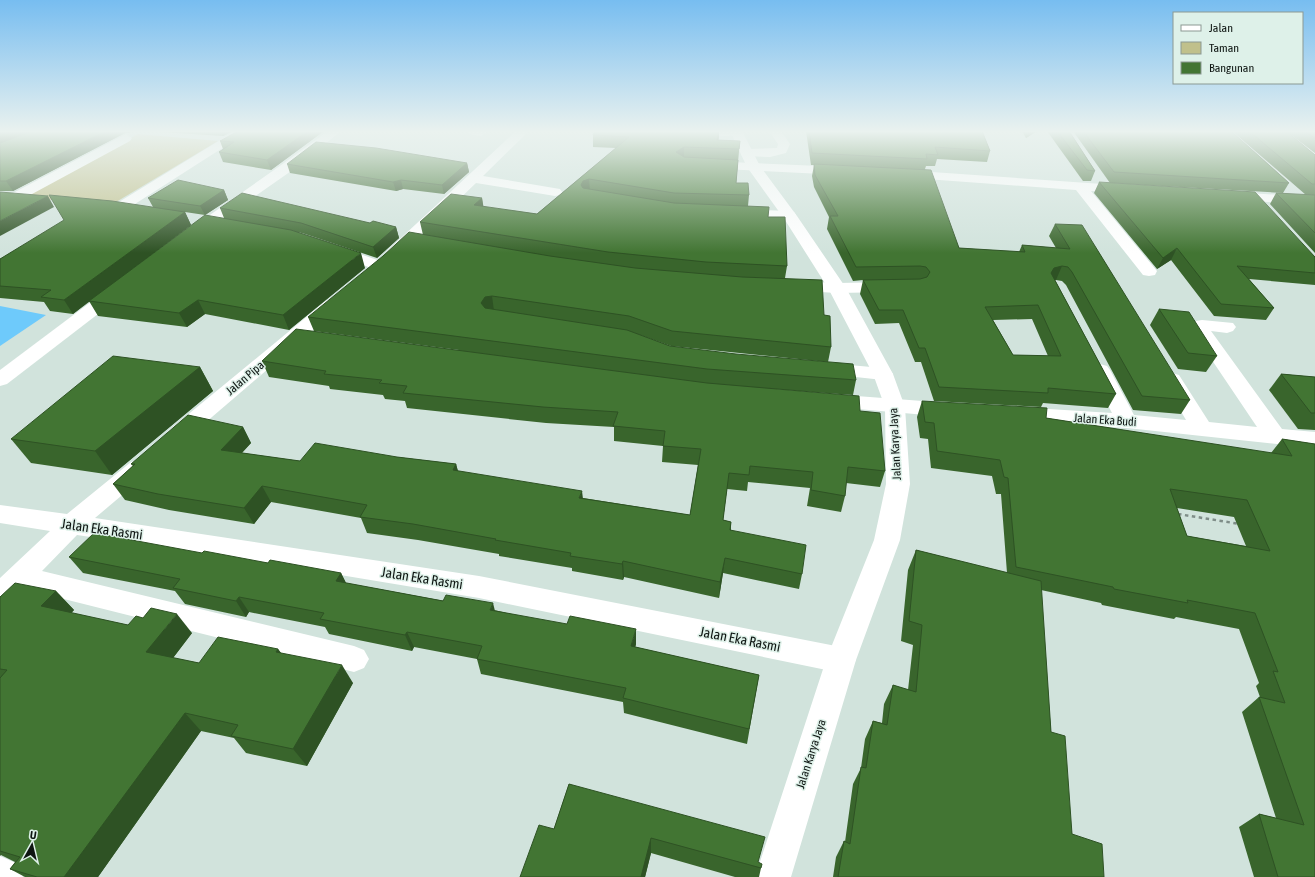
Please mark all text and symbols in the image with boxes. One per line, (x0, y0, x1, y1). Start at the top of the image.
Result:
legend (1173, 12, 1303, 84)
text: Jalan (1209, 21, 1233, 35)
text: Taman (1209, 41, 1239, 55)
text: Bangunan (1209, 61, 1254, 75)
street label: Jalan Pipa (223, 358, 267, 398)
street label: Jalan Karya Jaya (886, 408, 904, 480)
street label: Jalan Eka Budi (1073, 411, 1137, 429)
street label: Jalan Eka Rasmi (60, 515, 144, 543)
street label: Jalan Eka Rasmi (380, 564, 464, 592)
street label: Jalan Eka Rasmi (698, 623, 782, 655)
street label: Jalan Karya Jaya (793, 717, 829, 791)
north arrow (12, 825, 52, 865)
text: U (29, 829, 37, 841)

